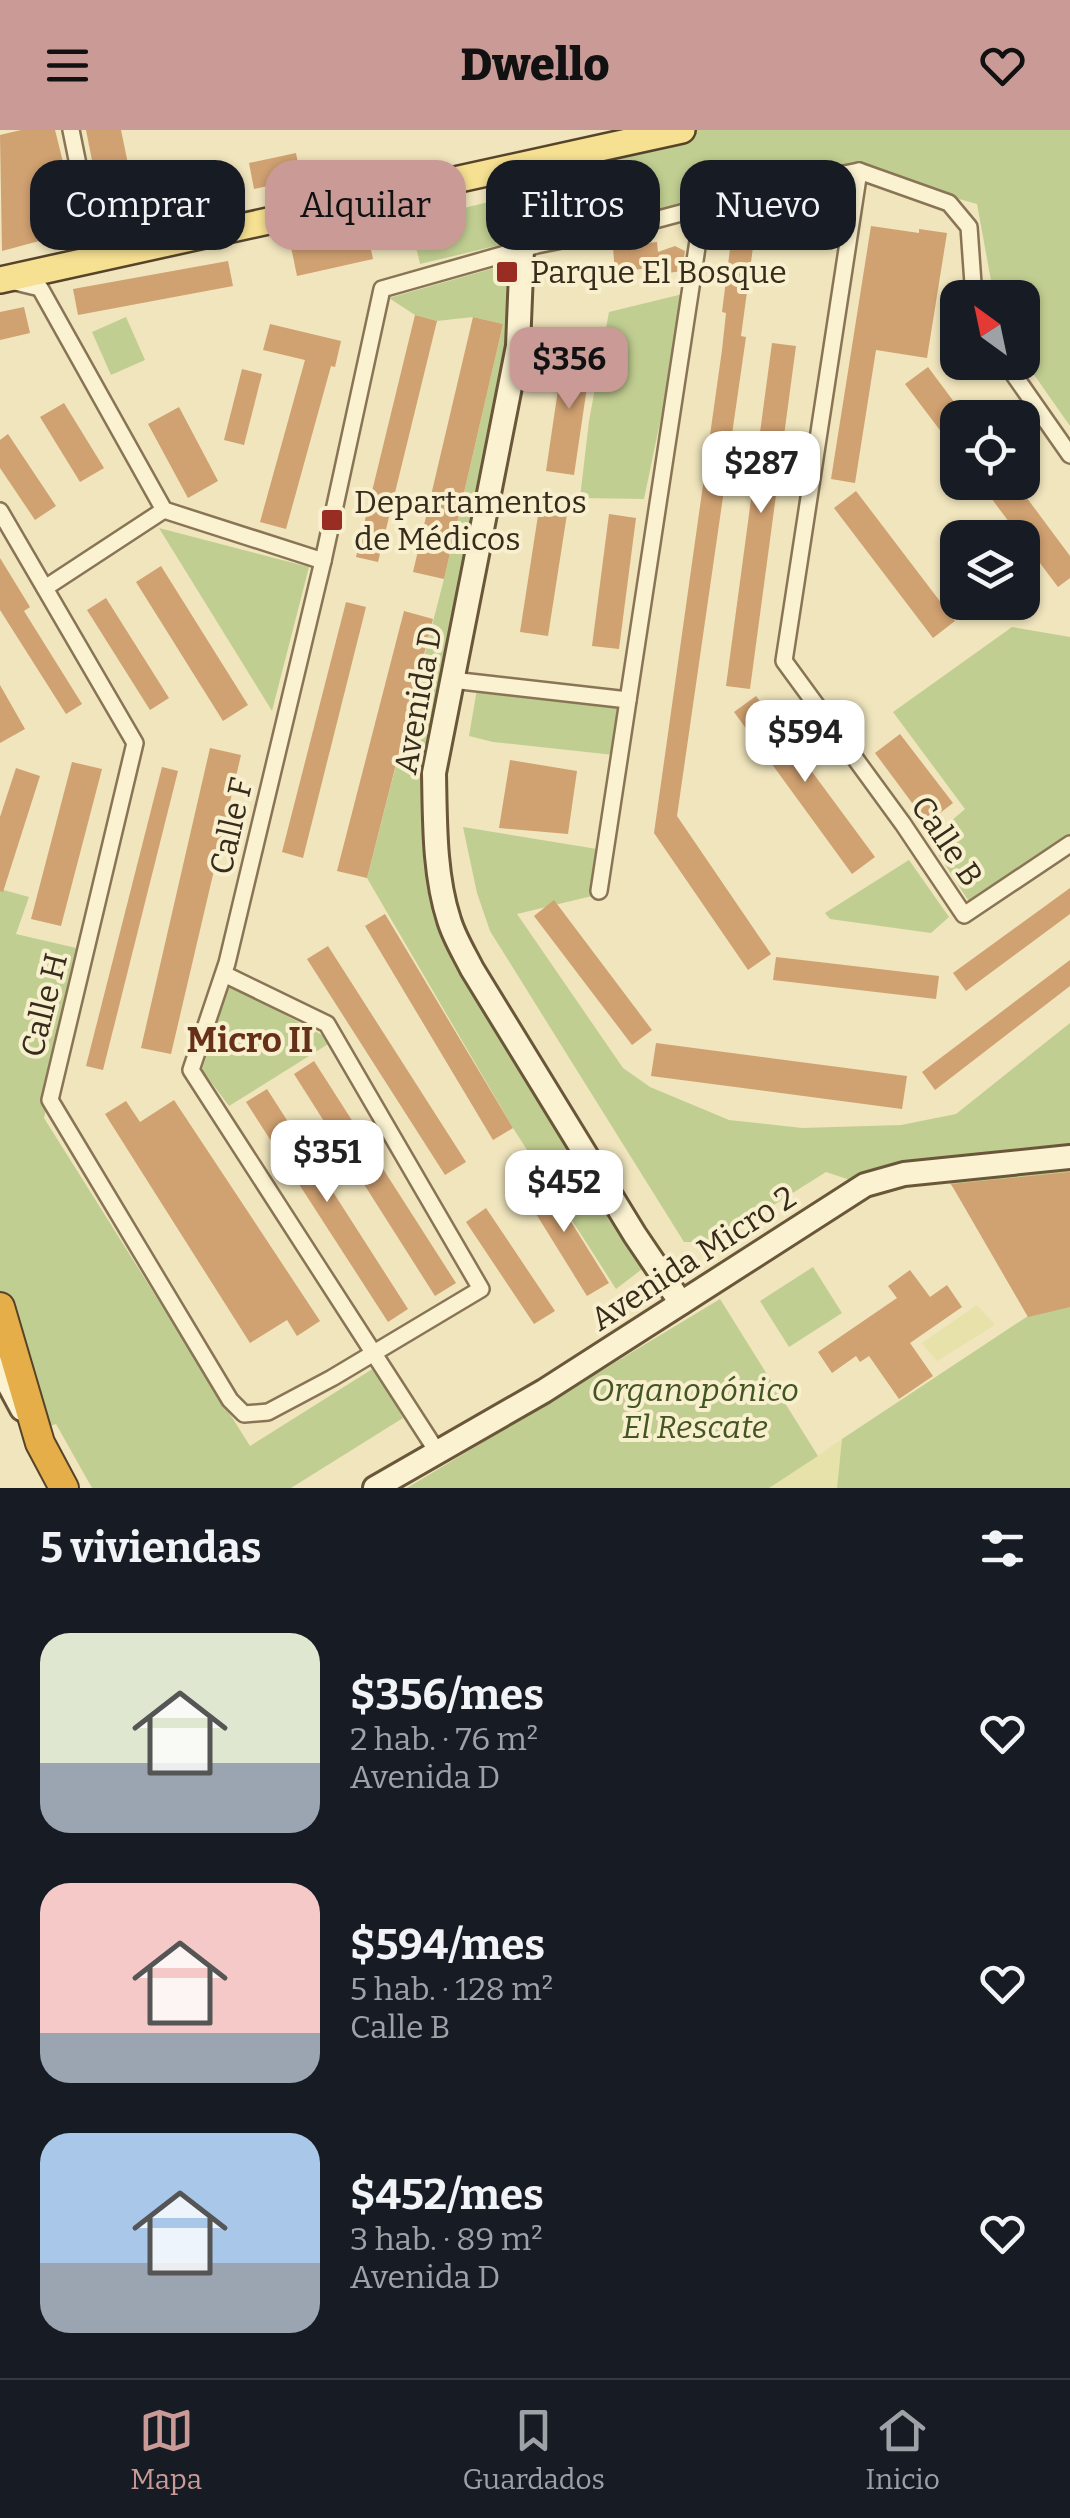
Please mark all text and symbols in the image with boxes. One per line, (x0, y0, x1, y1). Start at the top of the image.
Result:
icon: menu (40, 38, 95, 93)
text: Dwello (460, 38, 610, 92)
icon: heart (975, 38, 1030, 93)
chip: Comprar (30, 160, 245, 250)
chip: Alquilar (265, 160, 466, 250)
chip: Filtros (486, 160, 660, 250)
chip: Nuevo (680, 160, 856, 250)
place label: Parque El Bosque (530, 253, 787, 291)
marker: Parque El Bosque (494, 259, 520, 285)
north arrow (940, 280, 1040, 380)
map controls (940, 280, 1040, 620)
pin: $356 (510, 327, 628, 412)
text: $356 (532, 340, 606, 378)
button: locate (940, 400, 1040, 500)
pin: $287 (702, 431, 820, 516)
text: $287 (724, 444, 798, 482)
place label: Departamentos de Médicos (354, 483, 587, 558)
marker: Departamentos de Médicos (319, 507, 345, 533)
button: layers (940, 520, 1040, 620)
street label: Avenida D (386, 623, 450, 777)
pin: $594 (746, 700, 864, 785)
text: $594 (767, 713, 843, 751)
street label: Calle F (201, 774, 261, 878)
street label: Calle B (903, 789, 991, 893)
street label: Calle H (13, 949, 75, 1061)
district label: Micro II (186, 1019, 314, 1061)
pin: $351 (268, 1120, 386, 1205)
text: $351 (293, 1133, 361, 1171)
pin: $452 (505, 1150, 623, 1235)
text: $452 (527, 1163, 601, 1201)
street label: Avenida Micro 2 (583, 1178, 803, 1338)
park label: Organopónico El Rescate (591, 1371, 799, 1446)
icon: filters (975, 1521, 1030, 1576)
text: 5 viviendas (40, 1523, 261, 1573)
text: $356/mes (350, 1670, 544, 1720)
icon: home (120, 1673, 240, 1793)
icon: heart (975, 1706, 1030, 1761)
text: 2 hab. · 76 m² (350, 1720, 538, 1758)
text: Avenida D (350, 1758, 500, 1796)
text: $594/mes (350, 1920, 545, 1970)
icon: home (120, 1923, 240, 2043)
icon: heart (975, 1956, 1030, 2011)
text: 5 hab. · 128 m² (350, 1970, 553, 2008)
text: Calle B (350, 2008, 450, 2046)
text: $452/mes (350, 2170, 544, 2220)
icon: home (120, 2173, 240, 2293)
icon: heart (975, 2206, 1030, 2261)
text: 3 hab. · 89 m² (350, 2220, 543, 2258)
text: Avenida D (350, 2258, 500, 2296)
tab: Mapa (130, 2403, 202, 2496)
tab: Guardados (463, 2403, 605, 2496)
tab: Inicio (865, 2403, 940, 2496)

